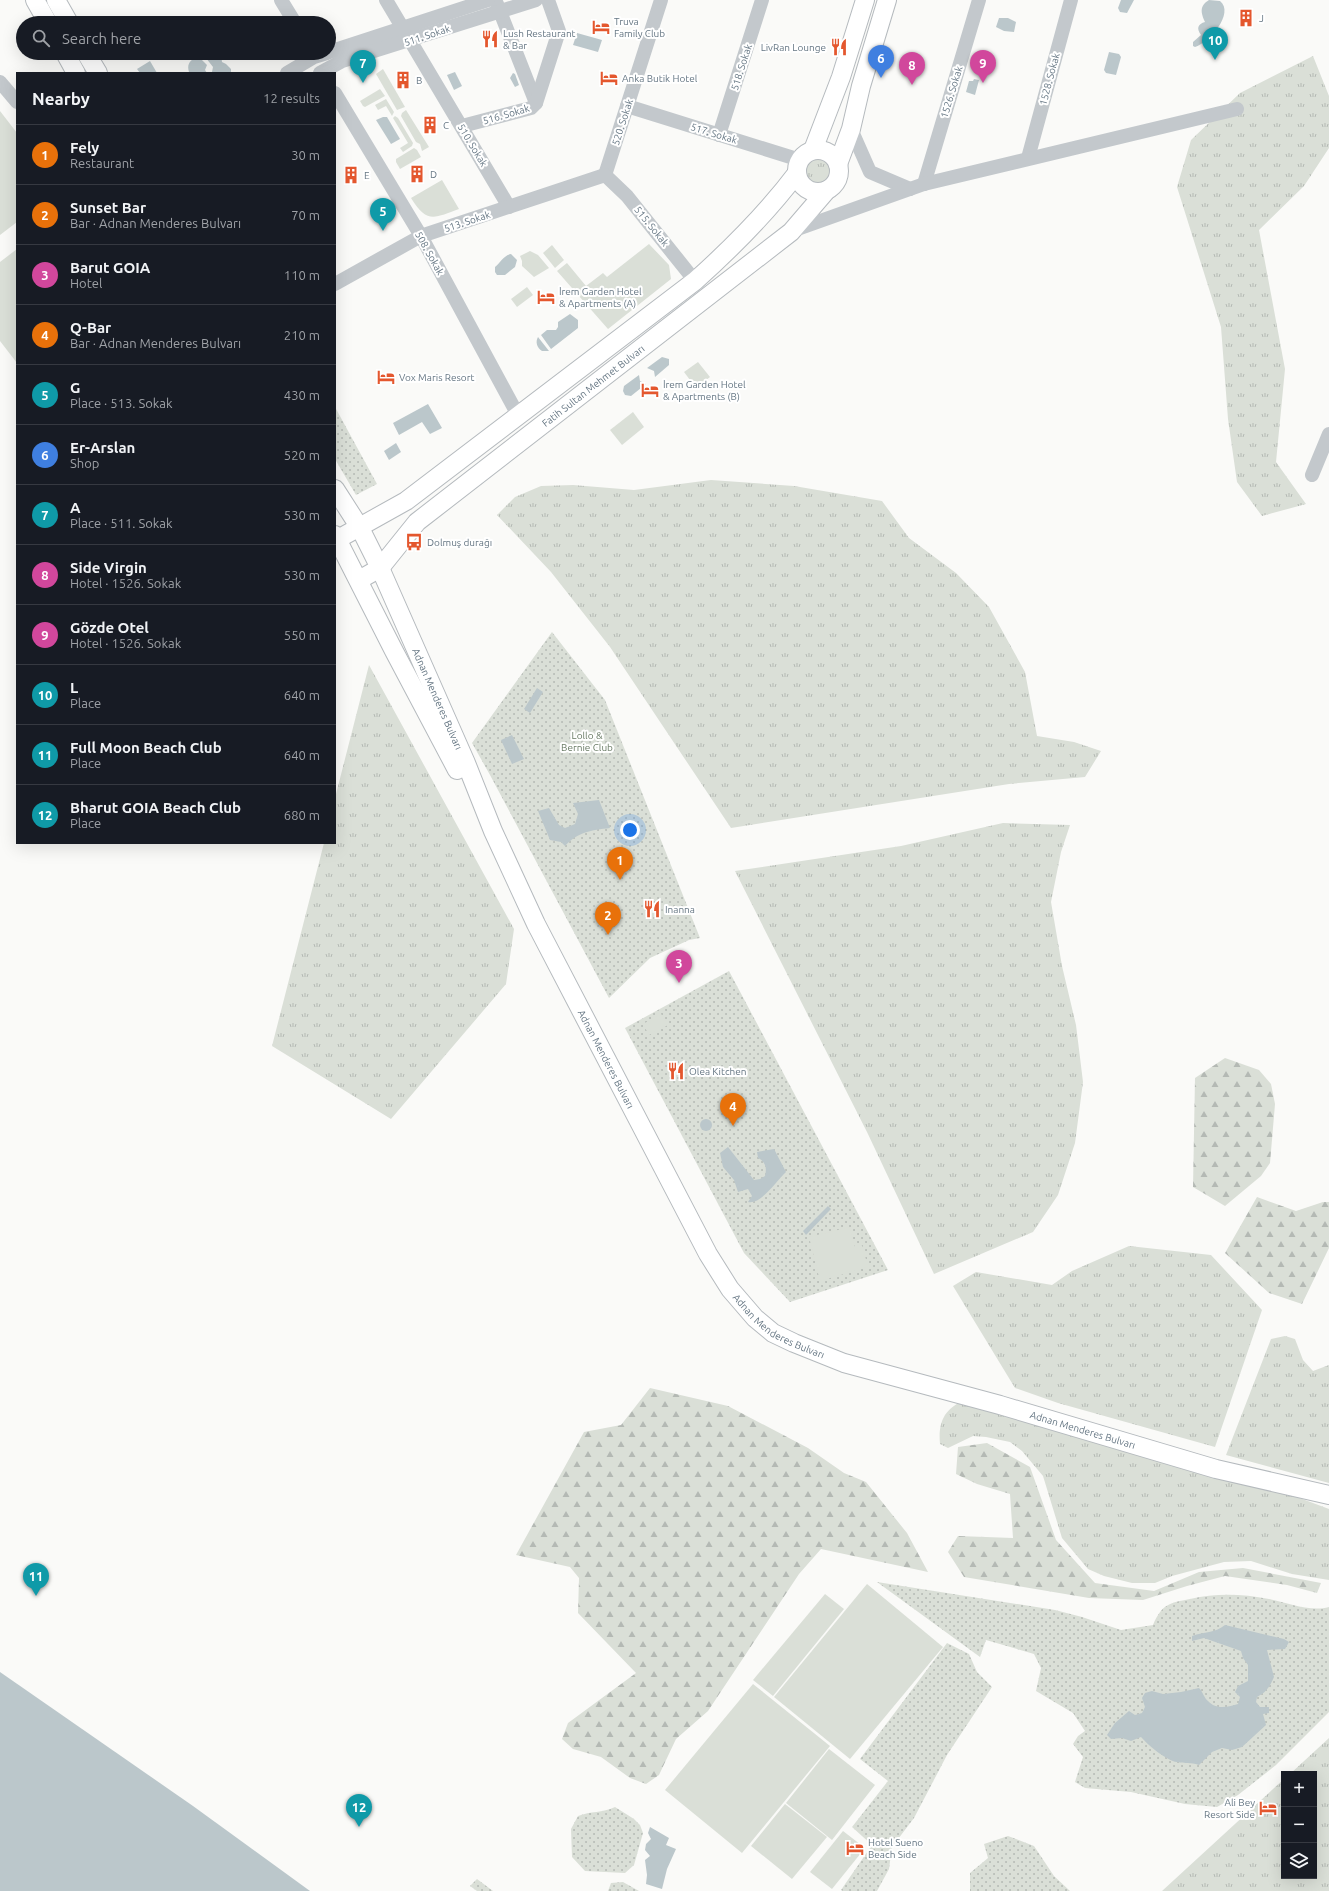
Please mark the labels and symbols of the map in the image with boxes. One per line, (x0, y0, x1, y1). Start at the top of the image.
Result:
building icon: J (1236, 8, 1256, 28)
place label: J (1259, 13, 1264, 24)
place label: Truva Family Club (614, 16, 665, 39)
hotel icon: Truva Family Club (591, 17, 611, 37)
street label: 511. Sokak (403, 23, 452, 48)
pin: 10 (1202, 27, 1228, 60)
place label: Lush Restaurant & Bar (503, 28, 576, 51)
restaurant icon: Lush Restaurant & Bar (480, 29, 500, 49)
restaurant icon: LivRan Lounge (829, 37, 849, 57)
place label: LivRan Lounge (761, 42, 826, 53)
street label: 518. Sokak (729, 43, 754, 92)
pin: 6 (868, 45, 894, 78)
pin: 7 (350, 50, 376, 83)
pin: 9 (970, 50, 996, 83)
pin: 8 (899, 52, 925, 85)
street label: 1528. Sokak (1037, 52, 1062, 106)
street label: 1526. Sokak (938, 65, 965, 119)
hotel icon: Anka Butik Hotel (599, 68, 619, 88)
building icon: B (393, 70, 413, 90)
place label: Anka Butik Hotel (622, 73, 698, 84)
place label: B (416, 75, 422, 86)
street label: 520. Sokak (610, 98, 635, 147)
street label: 516. Sokak (482, 103, 531, 126)
building icon: C (420, 115, 440, 135)
place label: C (443, 120, 449, 131)
street label: 517. Sokak (689, 121, 738, 146)
street label: 510. Sokak (455, 122, 490, 169)
building icon: D (407, 164, 427, 184)
building icon: E (341, 165, 361, 185)
place label: D (430, 169, 437, 180)
place label: E (364, 170, 370, 181)
pin: 5 (370, 198, 396, 231)
street label: 515. Sokak (632, 204, 671, 248)
street label: 513. Sokak (443, 209, 492, 234)
street label: 508. Sokak (413, 230, 446, 277)
place label: İrem Garden Hotel & Apartments (A) (559, 286, 642, 309)
hotel icon: İrem Garden Hotel & Apartments (A) (536, 287, 556, 307)
street label: Fatih Sultan Mehmet Bulvarı (540, 343, 647, 429)
hotel icon: Vox Maris Resort (376, 367, 396, 387)
place label: Vox Maris Resort (399, 372, 474, 383)
place label: İrem Garden Hotel & Apartments (B) (663, 379, 746, 402)
hotel icon: İrem Garden Hotel & Apartments (B) (640, 380, 660, 400)
bus stop icon: Dolmuş durağı (404, 532, 424, 552)
place label: Dolmuş durağı (427, 537, 492, 548)
street label: Adnan Menderes Bulvarı (410, 647, 464, 751)
park label: Lollo & Bernie Club (561, 730, 613, 753)
your location (620, 820, 640, 840)
pin: 1 (607, 847, 633, 880)
restaurant icon: Inanna (642, 899, 662, 919)
pin: 2 (595, 902, 621, 935)
place label: Inanna (665, 904, 695, 915)
pin: 3 (666, 950, 692, 983)
street label: Adnan Menderes Bulvarı (576, 1008, 636, 1110)
restaurant icon: Olea Kitchen (666, 1061, 686, 1081)
place label: Olea Kitchen (689, 1066, 747, 1077)
pin: 4 (720, 1093, 746, 1126)
street label: Adnan Menderes Bulvarı (731, 1292, 826, 1361)
street label: Adnan Menderes Bulvarı (1029, 1409, 1137, 1451)
pin: 11 (23, 1563, 49, 1596)
pin: 12 (346, 1794, 372, 1827)
place label: Ali Bey Resort Side (1204, 1797, 1255, 1820)
hotel icon: Ali Bey Resort Side (1258, 1798, 1278, 1818)
place label: Hotel Sueno Beach Side (868, 1837, 923, 1860)
hotel icon: Hotel Sueno Beach Side (845, 1838, 865, 1858)

